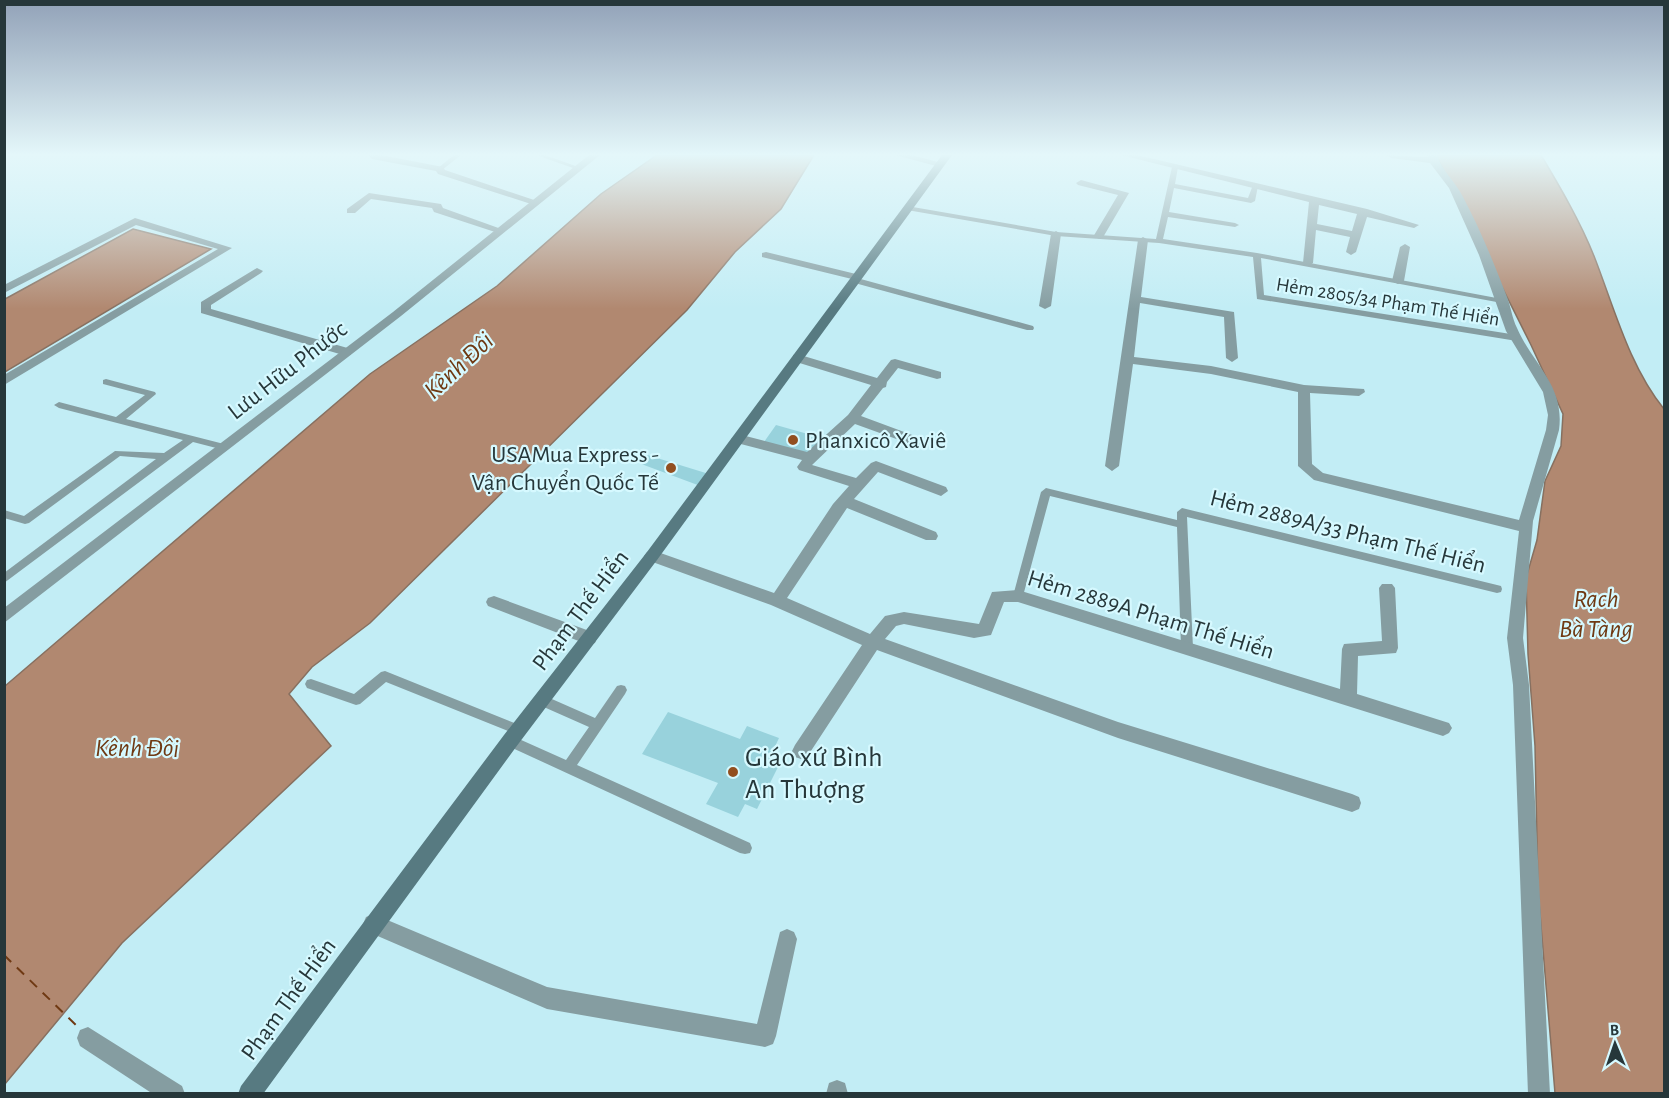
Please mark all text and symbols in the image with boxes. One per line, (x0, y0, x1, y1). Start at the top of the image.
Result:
street label: Hẻm 2805/34 Phạm Thế Hiển (1275, 274, 1501, 330)
street label: Lưu Hữu Phước (224, 317, 352, 425)
water label: Kênh Đôi (419, 327, 499, 404)
place label: Phanxicô Xaviê (805, 429, 946, 453)
marker: Phanxicô Xaviê (786, 433, 800, 447)
place label: USAMua Express - Vận Chuyển Quốc Tế (472, 443, 659, 495)
marker: USAMua Express - Vận Chuyển Quốc Tế (664, 461, 678, 475)
street label: Hẻm 2889A/33 Phạm Thế Hiển (1207, 485, 1488, 578)
street label: Phạm Thế Hiển (527, 545, 634, 675)
street label: Hẻm 2889A Phạm Thế Hiển (1025, 565, 1277, 664)
water label: Rạch Bà Tàng (1559, 586, 1633, 642)
water label: Kênh Đôi (95, 735, 179, 761)
place label: Giáo xứ Bình An Thượng (745, 744, 882, 804)
marker: Giáo xứ Bình An Thượng (726, 765, 740, 779)
street label: Phạm Thế Hiển (236, 934, 341, 1065)
north arrow (1585, 1014, 1645, 1074)
text: B (1610, 1022, 1619, 1038)

